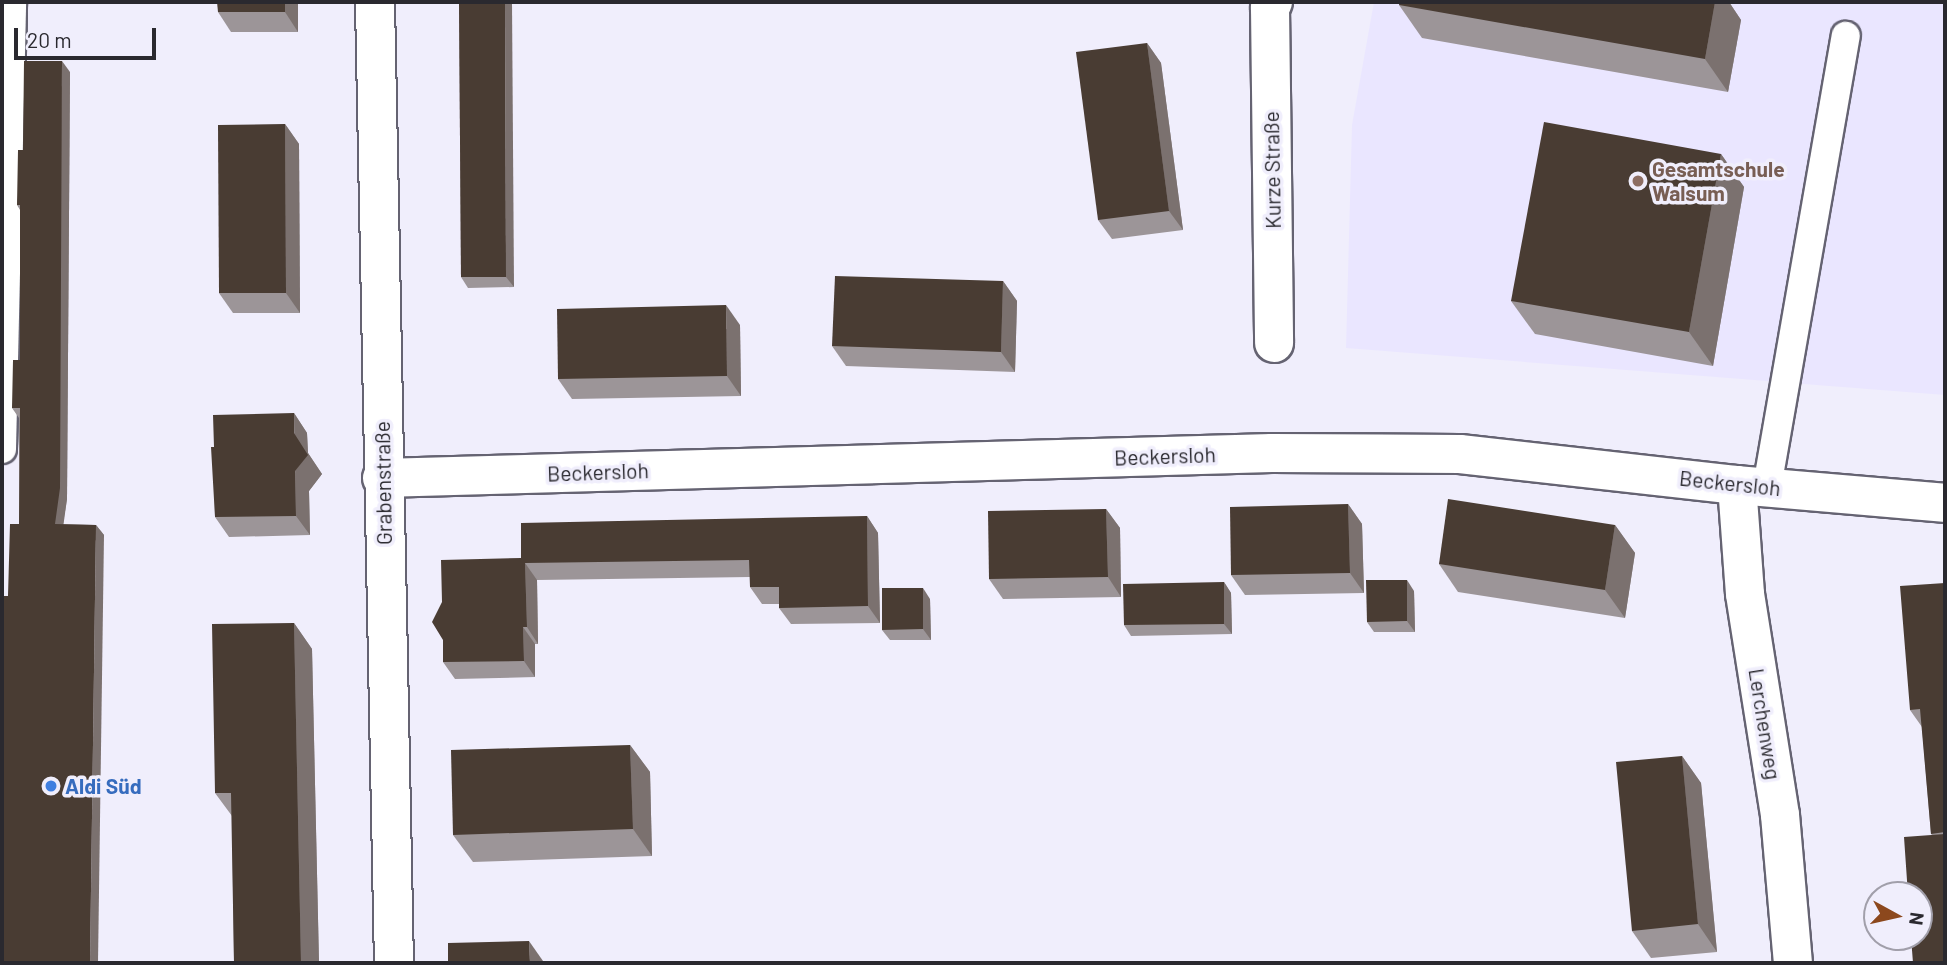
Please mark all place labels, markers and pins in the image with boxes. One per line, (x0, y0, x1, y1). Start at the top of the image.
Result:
place label: Gesamtschule Walsum (1652, 156, 1785, 206)
marker: Gesamtschule Walsum (1630, 173, 1646, 189)
place label: Aldi Süd (65, 773, 142, 799)
marker: Aldi Süd (43, 778, 59, 794)

